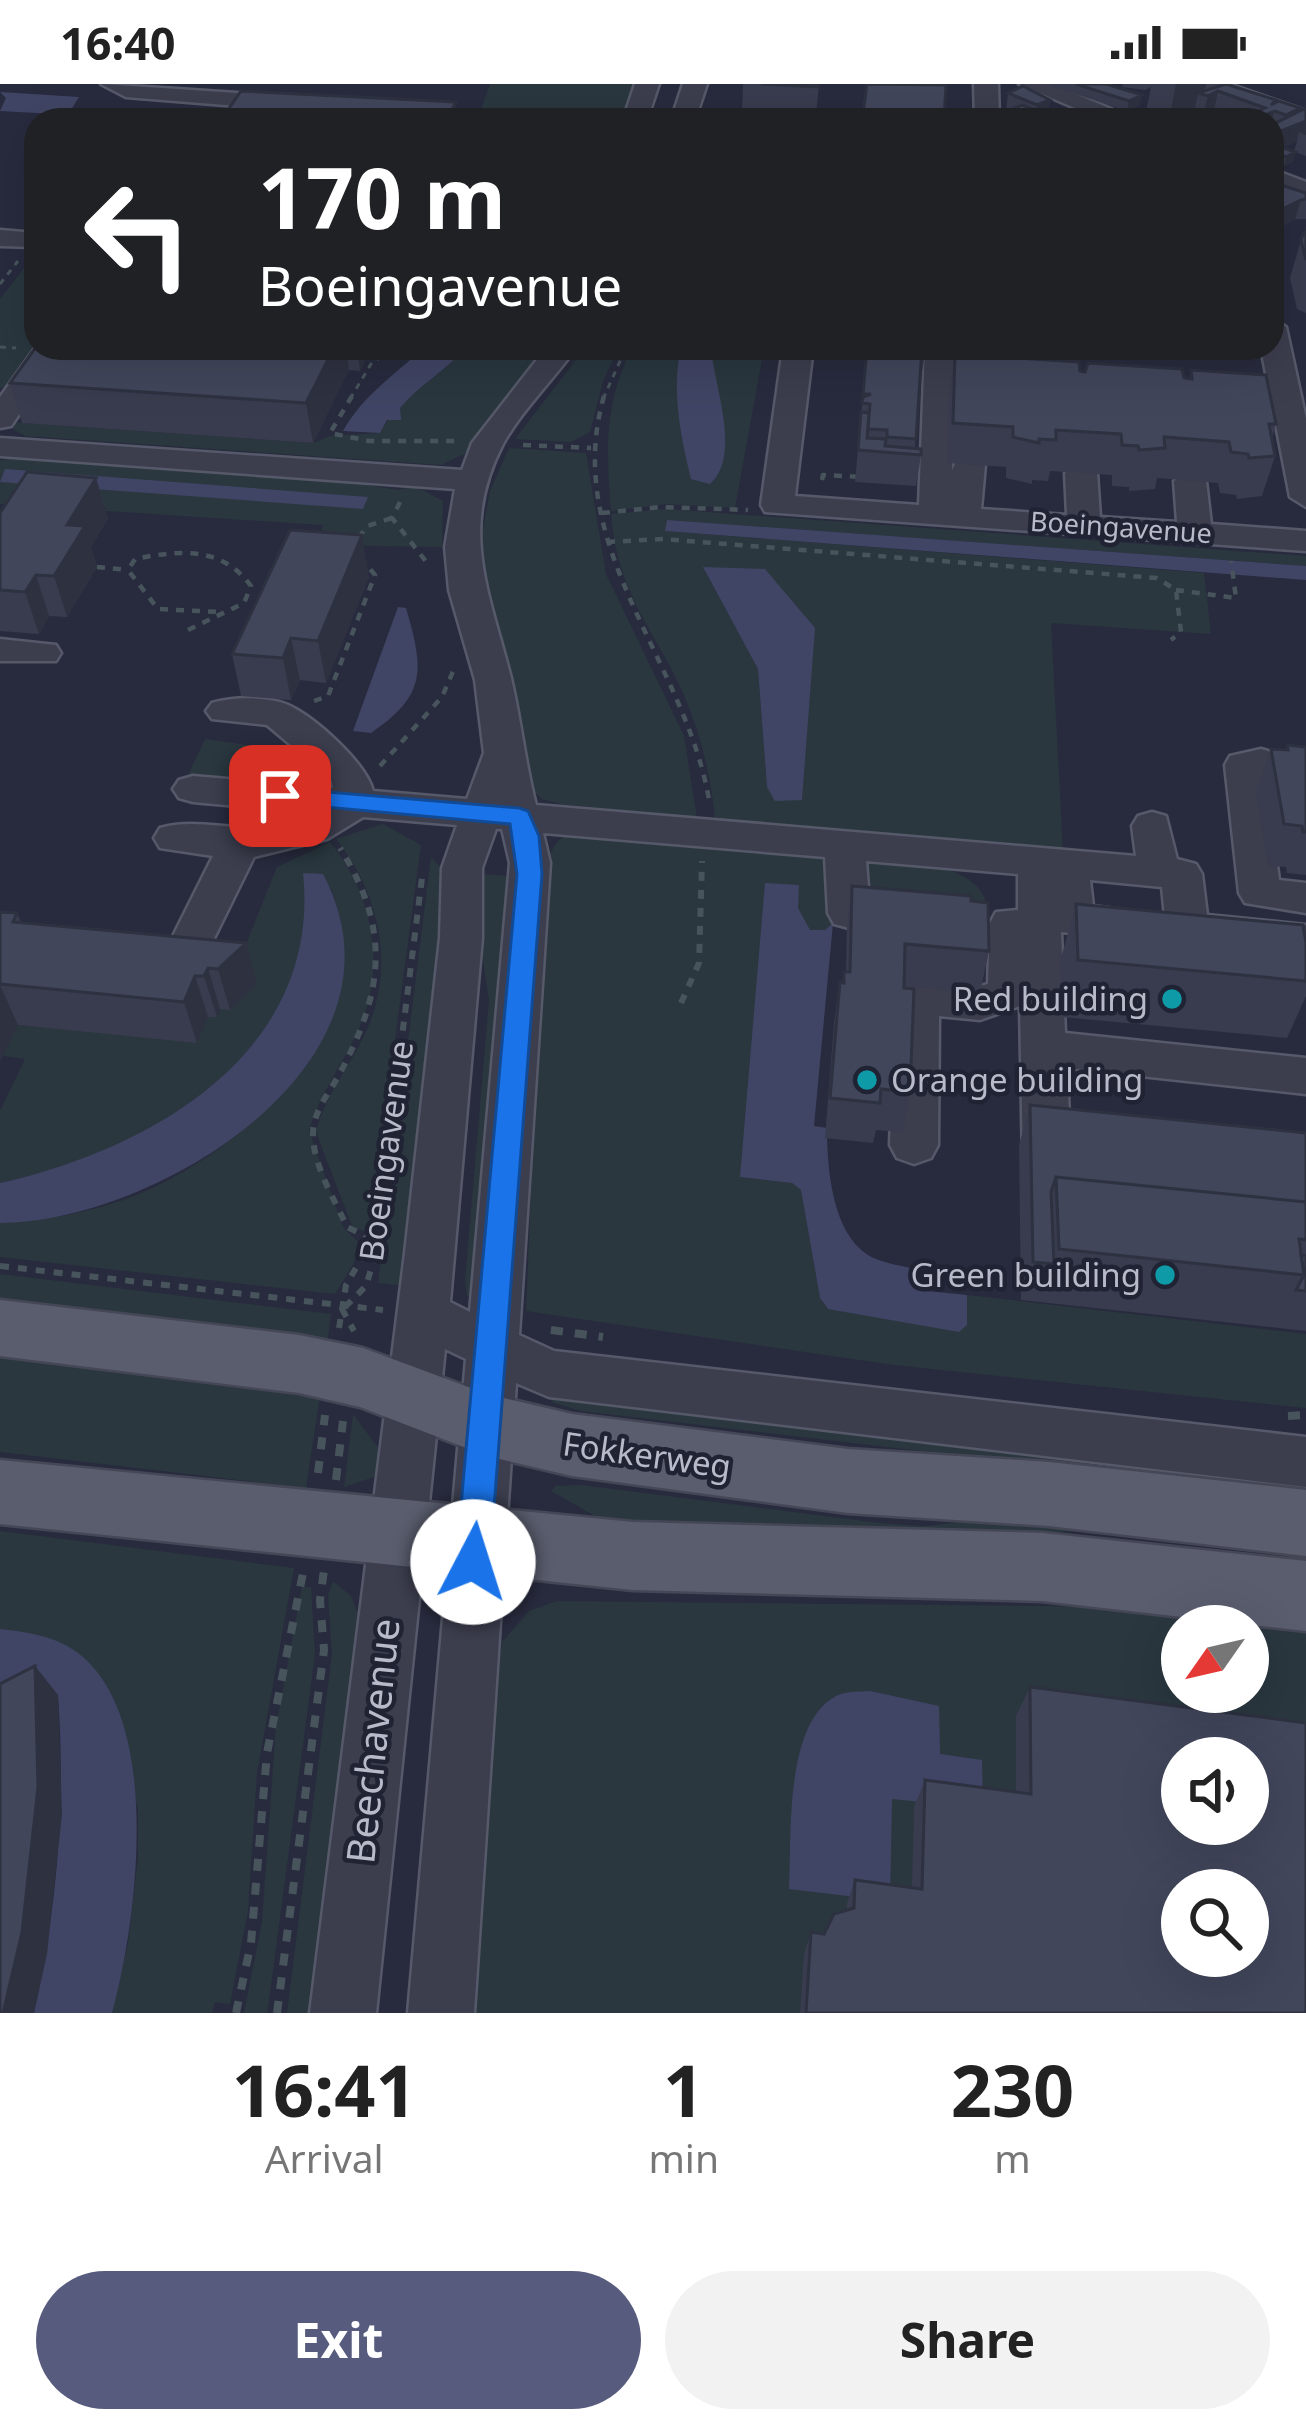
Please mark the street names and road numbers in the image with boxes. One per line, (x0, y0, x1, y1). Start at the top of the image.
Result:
street label: Boeingavenue (1029, 502, 1213, 551)
street label: Boeingavenue (348, 1038, 423, 1264)
street label: Fokkerweg (560, 1420, 734, 1489)
street label: Beechavenue (332, 1616, 411, 1866)

